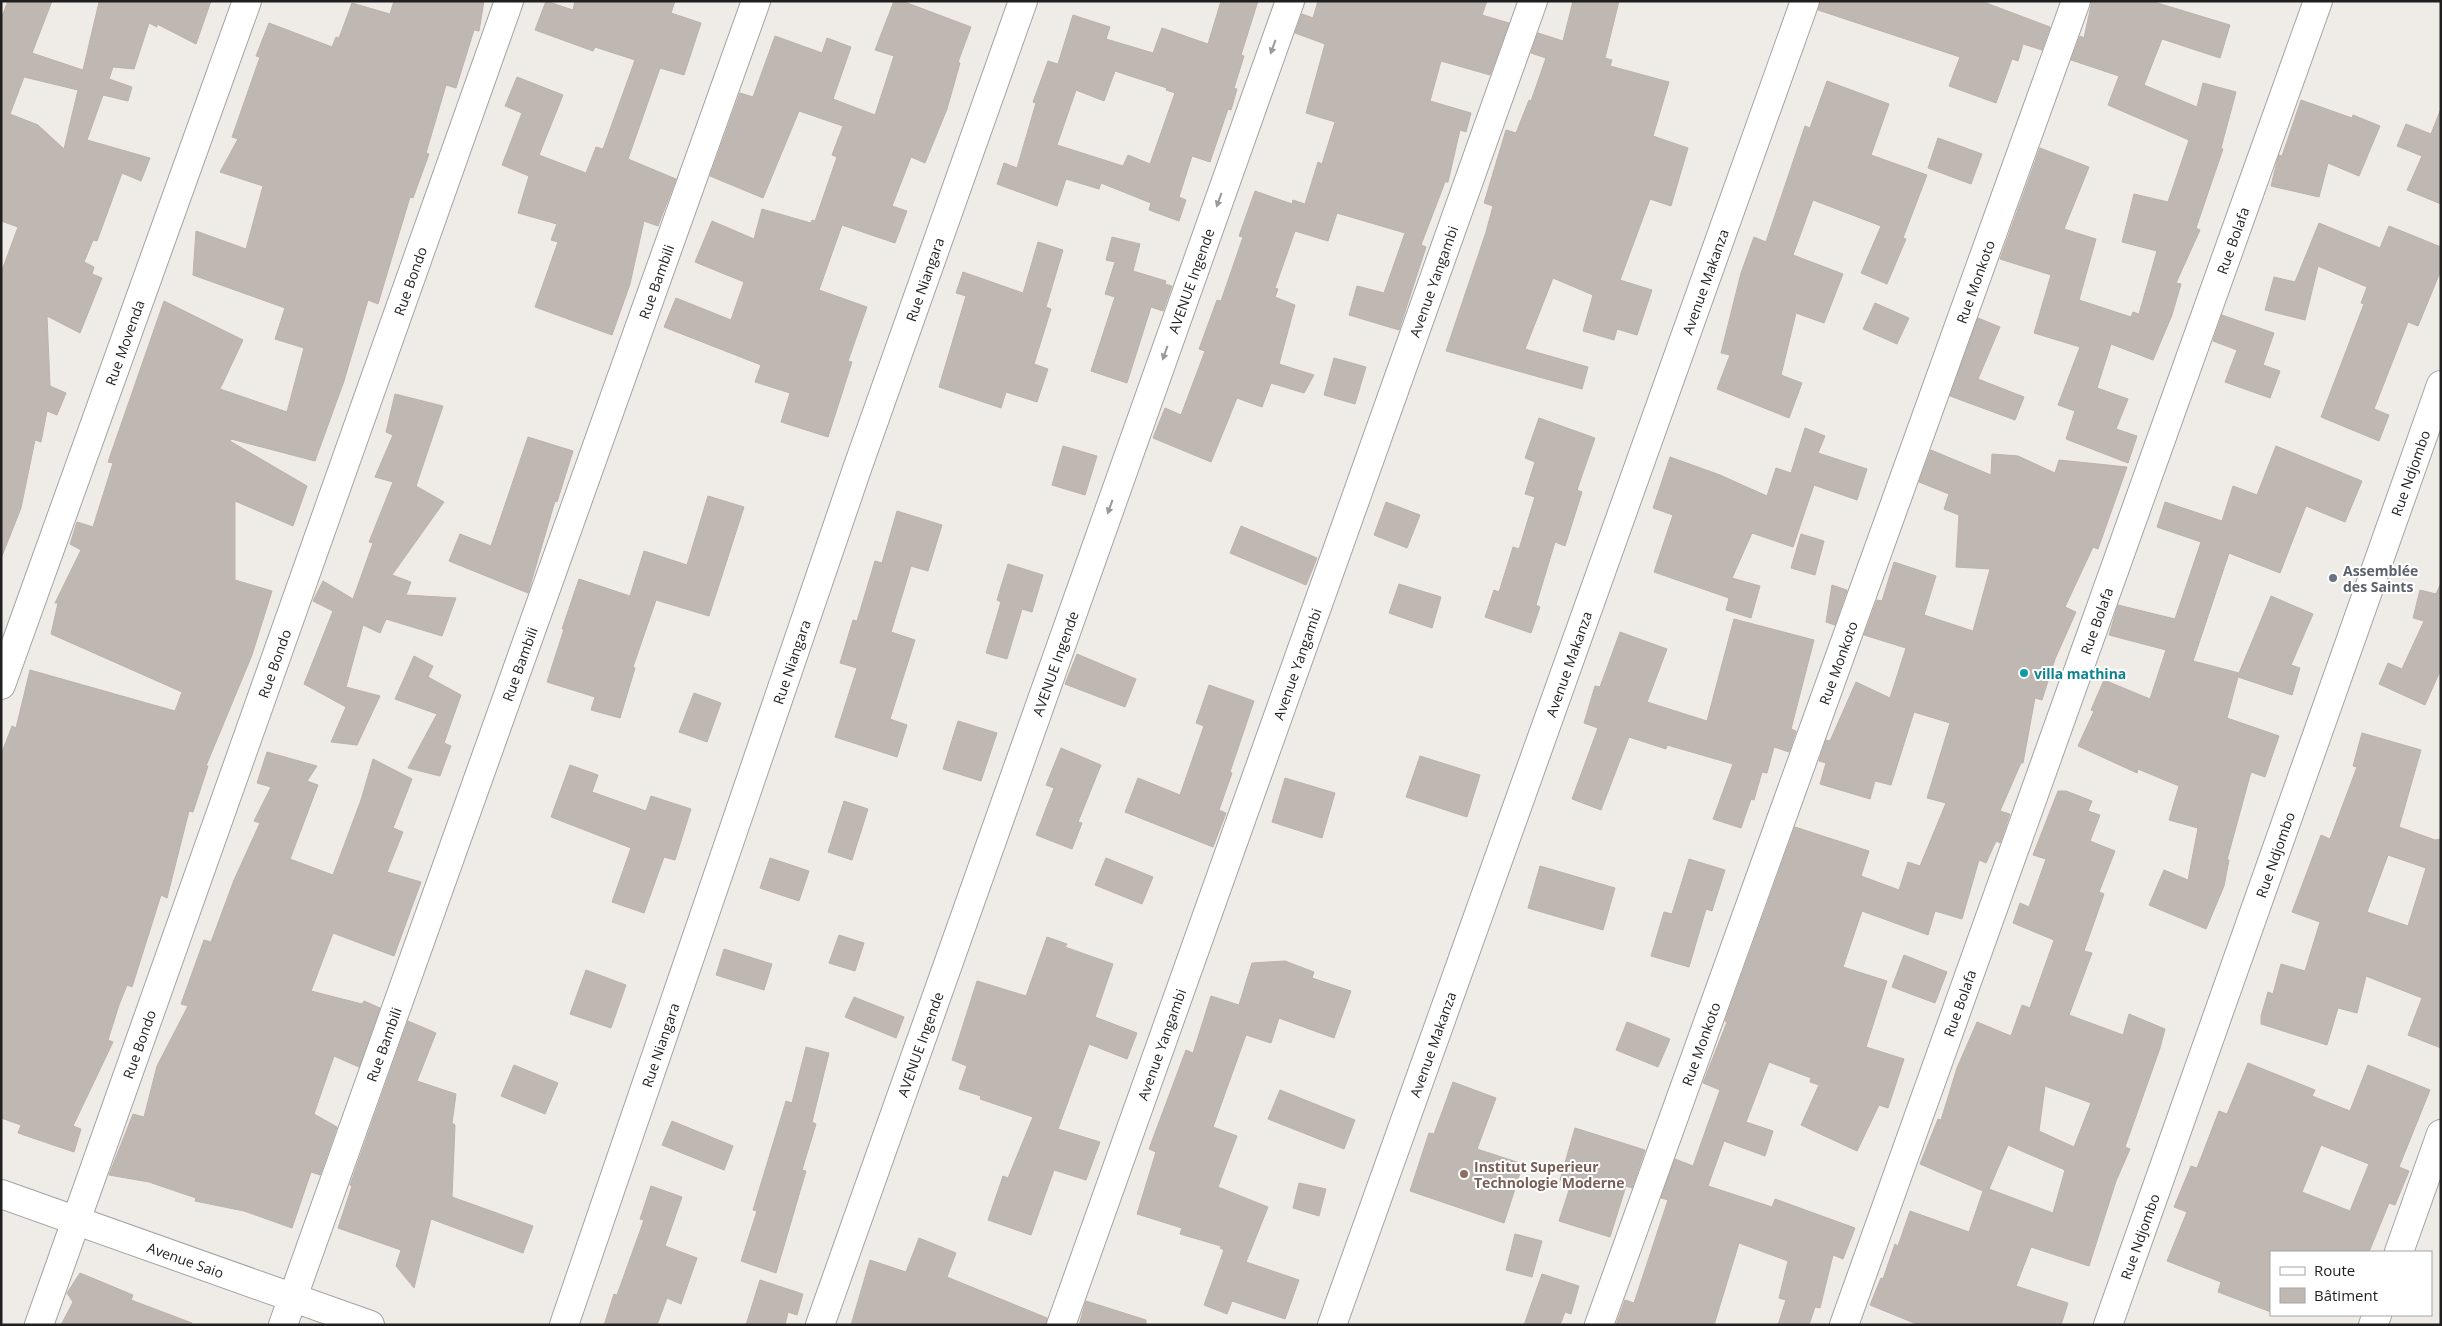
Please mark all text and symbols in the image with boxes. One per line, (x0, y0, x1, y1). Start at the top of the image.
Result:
one-way arrow (1269, 40, 1277, 55)
one-way arrow (1215, 193, 1222, 208)
street label: Rue Bolafa (2212, 204, 2253, 277)
street label: Avenue Yangambi (1404, 223, 1462, 340)
street label: AVENUE Ingende (1163, 226, 1218, 336)
street label: Avenue Makanza (1677, 226, 1732, 337)
street label: Rue Niangara (901, 235, 948, 324)
street label: Rue Monkoto (1951, 237, 1999, 326)
street label: Rue Bambili (634, 242, 678, 321)
street label: Rue Bondo (389, 244, 431, 318)
street label: Rue Movenda (100, 297, 148, 388)
one-way arrow (1161, 346, 1168, 361)
street label: Rue Ndjombo (2386, 427, 2434, 518)
one-way arrow (1106, 499, 1113, 514)
place label: Assemblée des Saints (2343, 561, 2418, 596)
marker: Assemblée des Saints (2327, 572, 2339, 584)
street label: Rue Bolafa (2075, 585, 2117, 657)
street label: Avenue Yangambi (1268, 605, 1325, 722)
street label: AVENUE Ingende (1027, 608, 1082, 719)
street label: Avenue Makanza (1541, 609, 1596, 719)
street label: Rue Niangara (768, 617, 814, 707)
street label: Rue Monkoto (1814, 618, 1861, 707)
street label: Rue Bambili (497, 624, 541, 704)
street label: Rue Bondo (253, 626, 295, 700)
place label: villa mathina (2034, 664, 2126, 683)
marker: villa mathina (2018, 667, 2030, 679)
street label: Rue Ndjombo (2251, 809, 2299, 900)
street label: Rue Bolafa (1939, 967, 1980, 1039)
street label: Avenue Yangambi (1132, 986, 1190, 1103)
street label: AVENUE Ingende (892, 989, 947, 1099)
street label: Avenue Makanza (1405, 989, 1460, 1100)
street label: Rue Monkoto (1677, 999, 1724, 1088)
street label: Rue Niangara (637, 1000, 683, 1090)
street label: Rue Bambili (361, 1005, 405, 1084)
street label: Rue Bondo (118, 1007, 160, 1081)
place label: Institut Superieur Technologie Moderne (1474, 1157, 1625, 1192)
marker: Institut Superieur Technologie Moderne (1458, 1168, 1470, 1180)
street label: Rue Ndjombo (2115, 1191, 2163, 1282)
street label: Avenue Saio (145, 1237, 227, 1282)
legend (2270, 1251, 2432, 1316)
text: Route (2314, 1260, 2355, 1280)
text: Bâtiment (2314, 1285, 2378, 1305)

